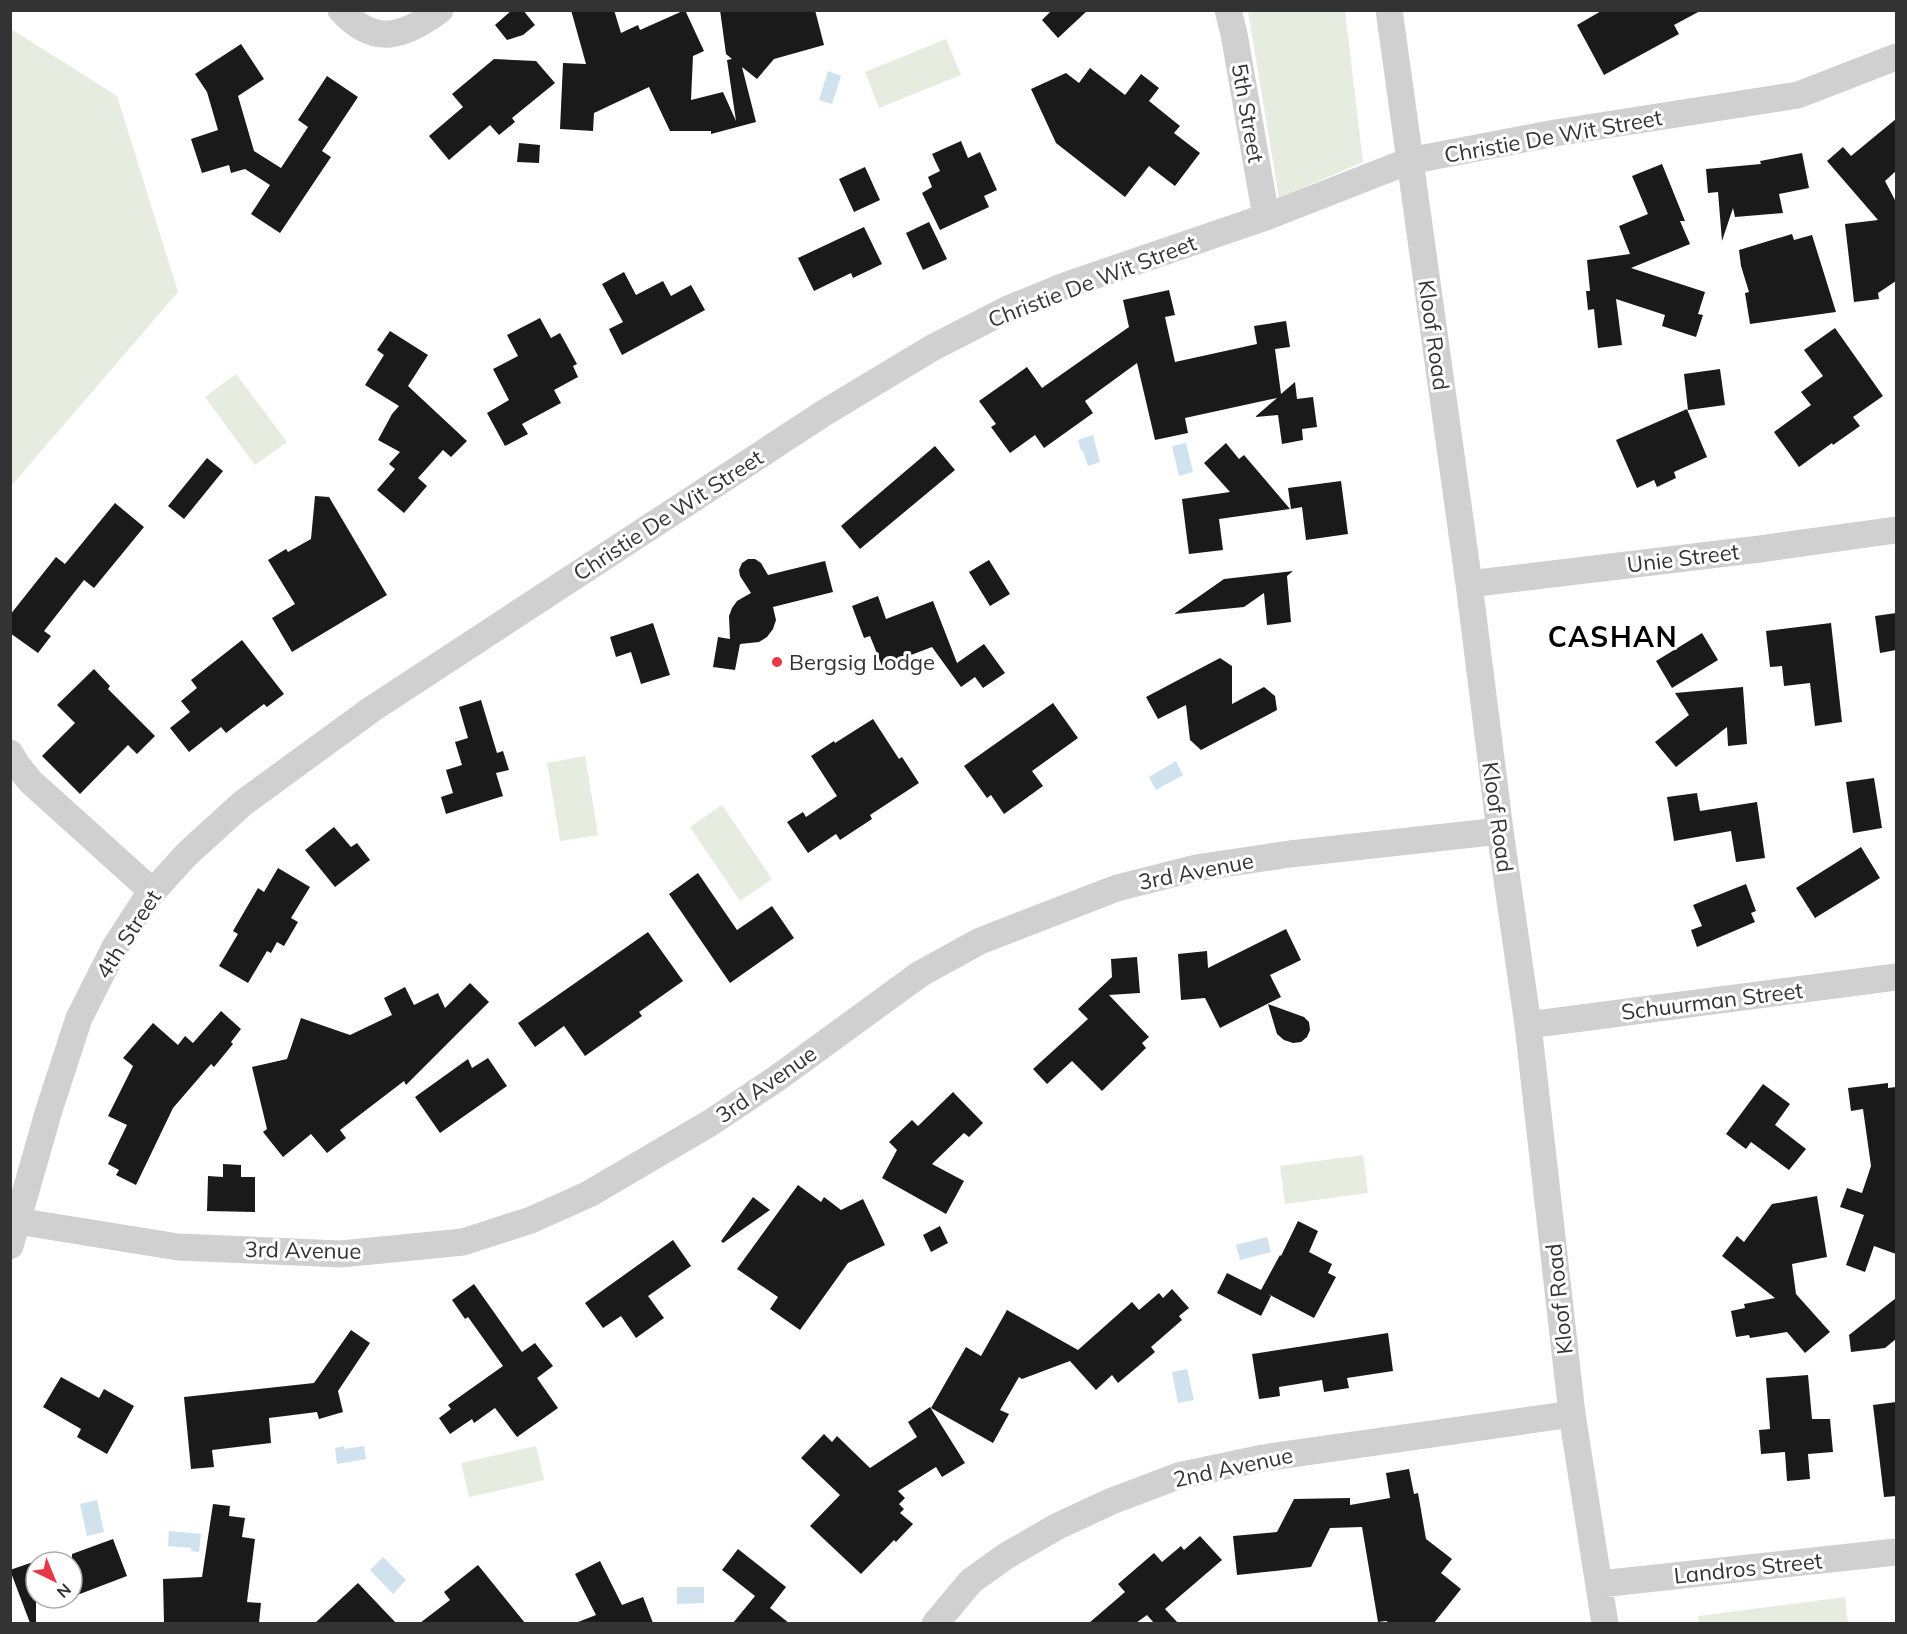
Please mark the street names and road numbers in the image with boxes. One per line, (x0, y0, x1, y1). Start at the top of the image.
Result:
street label: 5th Street (1225, 61, 1271, 165)
street label: Christie De Wit Street (1442, 103, 1664, 169)
street label: Christie De Wit Street (984, 228, 1200, 334)
street label: Kloof Road (1412, 278, 1456, 392)
street label: Christie De Wit Street (568, 443, 768, 587)
street label: Unie Street (1625, 537, 1741, 579)
street label: Kloof Road (1476, 760, 1520, 874)
street label: 3rd Avenue (1136, 846, 1256, 896)
street label: 4th Street (89, 884, 167, 984)
street label: Schuurman Street (1620, 976, 1805, 1026)
street label: 3rd Avenue (710, 1039, 822, 1129)
street label: 3rd Avenue (244, 1235, 362, 1265)
street label: Kloof Road (1539, 1242, 1579, 1356)
street label: 2nd Avenue (1171, 1441, 1295, 1493)
street label: Landros Street (1672, 1546, 1824, 1590)

